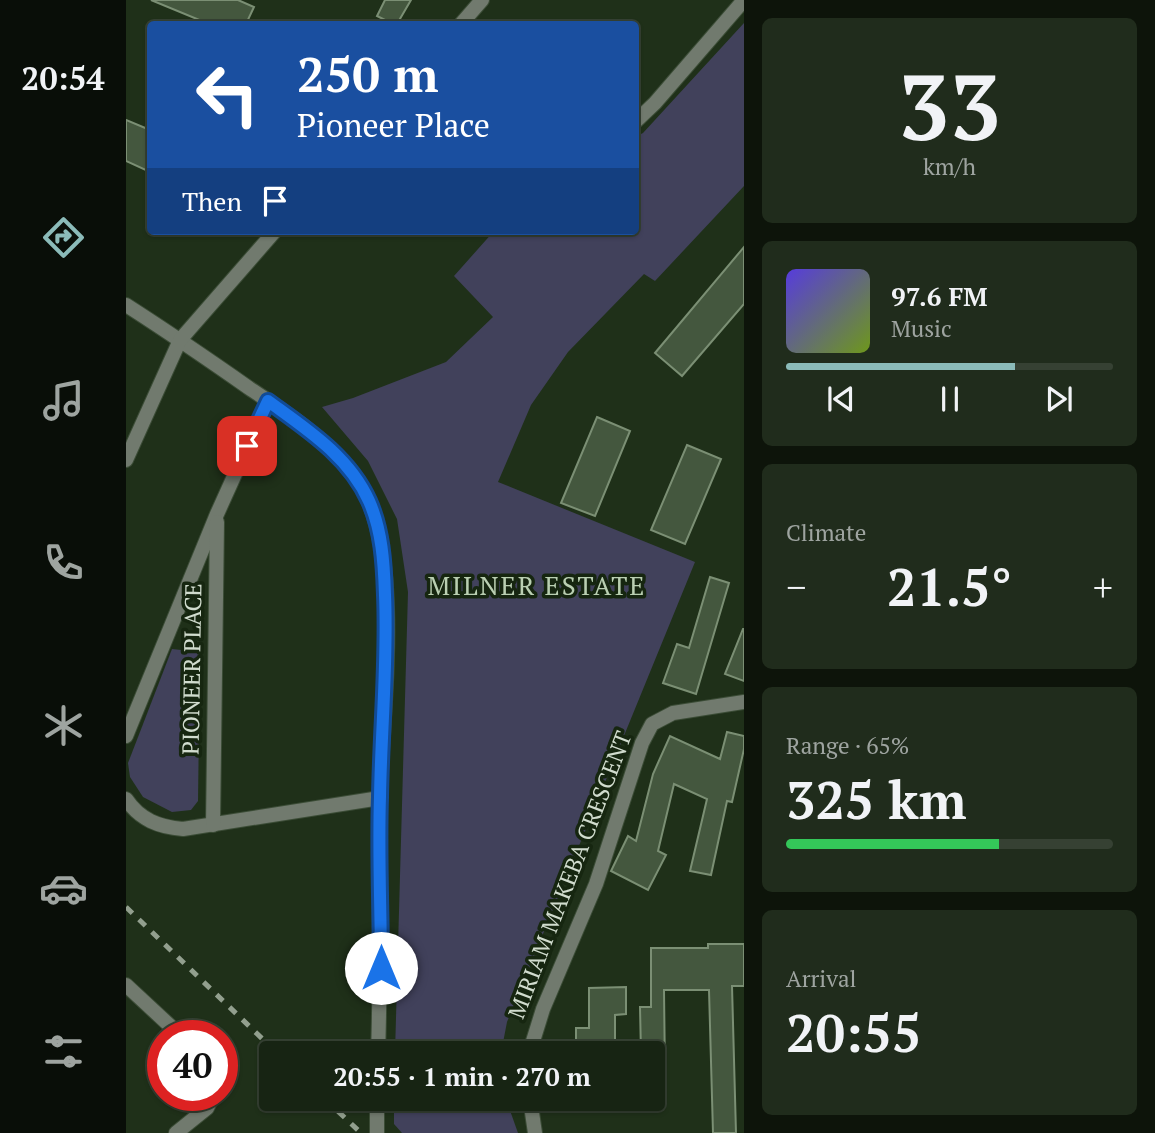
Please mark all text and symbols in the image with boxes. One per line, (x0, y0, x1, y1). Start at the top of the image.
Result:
text: 250 m (297, 41, 439, 106)
text: 33 (898, 45, 1001, 166)
icon: left (182, 49, 273, 140)
text: 20:54 (21, 57, 105, 99)
text: Pioneer Place (297, 104, 490, 146)
text: km/h (923, 151, 976, 182)
icon: arrive (256, 182, 294, 220)
text: Then (182, 184, 242, 218)
icon: directions (39, 213, 88, 262)
text: 97.6 FM (891, 279, 988, 313)
text: Music (891, 313, 952, 344)
icon: music (39, 376, 88, 425)
icon: previous (822, 380, 860, 418)
icon: pause (931, 380, 969, 418)
icon: next (1040, 380, 1078, 418)
pin (217, 416, 277, 476)
icon: arrive (228, 427, 266, 465)
text: Climate (786, 517, 866, 548)
icon: phone (39, 538, 88, 587)
text: 21.5° (887, 552, 1012, 621)
text: − (786, 562, 806, 612)
text: + (1093, 562, 1113, 612)
district label: MILNER ESTATE (428, 568, 646, 602)
street label: PIONEER PLACE (175, 583, 208, 755)
icon: climate (39, 701, 88, 750)
street label: MIRIAM MAKEBA CRESCENT (500, 727, 639, 1023)
text: Range · 65% (786, 730, 909, 761)
text: 325 km (786, 765, 967, 834)
icon: car (39, 864, 88, 913)
position arrow (344, 931, 418, 1005)
text: Arrival (786, 963, 857, 994)
text: 20:55 (786, 998, 921, 1067)
speed limit sign: 40 (147, 1020, 238, 1111)
icon: filters (39, 1027, 88, 1076)
text: 20:55 · 1 min · 270 m (333, 1059, 591, 1093)

